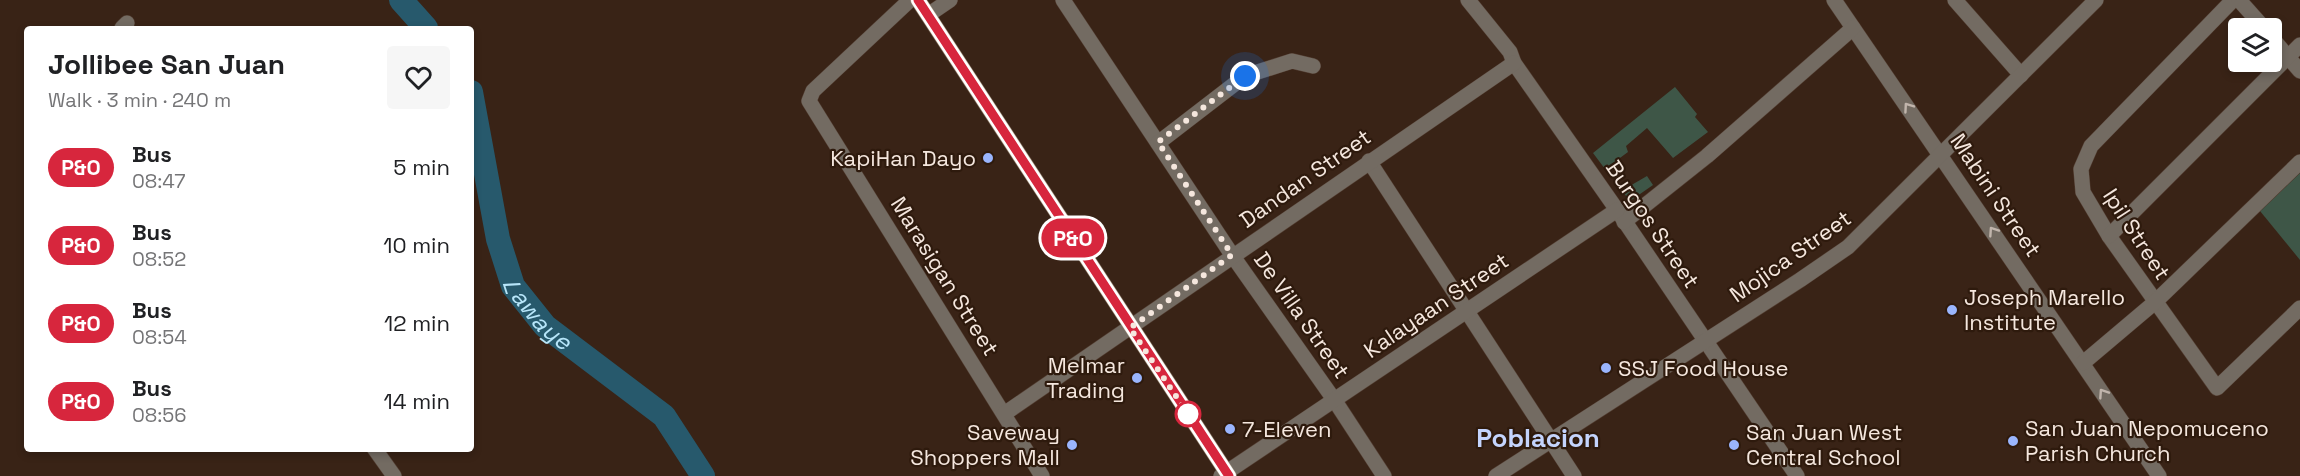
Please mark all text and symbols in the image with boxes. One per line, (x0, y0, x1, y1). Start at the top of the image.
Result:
map controls (2228, 18, 2282, 72)
button: layers (2228, 18, 2282, 72)
text: Jollibee San Juan (48, 46, 285, 82)
button: heart (387, 46, 450, 109)
your location (1230, 61, 1260, 91)
text: Walk · 3 min · 240 m (48, 87, 231, 113)
one-way arrow (1904, 103, 1915, 114)
street label: Dandan Street (1234, 122, 1376, 234)
street label: Mabini Street (1944, 128, 2048, 262)
text: Bus (132, 140, 172, 168)
place label: KapiHan Dayo (830, 144, 976, 172)
marker: KapiHan Dayo (981, 151, 995, 165)
text: 5 min (393, 153, 450, 181)
text: P&O (61, 154, 101, 181)
street label: Burgos Street (1600, 155, 1706, 293)
text: 08:47 (132, 168, 185, 194)
street label: Ipil Street (2097, 183, 2177, 285)
street label: Marasigan Street (885, 191, 1005, 361)
street label: Mojica Street (1724, 204, 1856, 308)
text: Bus (132, 218, 172, 246)
line badge: P&O (1038, 218, 1108, 258)
text: P&O (1053, 225, 1093, 252)
one-way arrow (1989, 227, 2000, 238)
text: 10 min (383, 231, 450, 259)
text: P&O (61, 232, 101, 259)
text: 08:52 (132, 246, 186, 272)
street label: De Villa Street (1248, 246, 1356, 384)
street label: Kalayaan Street (1358, 246, 1514, 364)
water label: Lawaye (496, 275, 579, 357)
place label: Joseph Marello Institute (1964, 283, 2125, 336)
text: Bus (132, 296, 172, 324)
marker: Joseph Marello Institute (1945, 303, 1959, 317)
text: 12 min (384, 309, 450, 337)
text: P&O (61, 310, 101, 337)
text: 08:54 (132, 324, 187, 350)
place label: Melmar Trading (1046, 351, 1125, 404)
place label: SSJ Food House (1618, 354, 1789, 382)
marker: SSJ Food House (1599, 361, 1613, 375)
marker: Melmar Trading (1130, 371, 1144, 385)
text: Bus (132, 374, 172, 402)
text: 14 min (384, 387, 450, 415)
text: P&O (61, 388, 101, 415)
one-way arrow (2099, 388, 2110, 399)
unlabelled marker (1175, 401, 1201, 427)
text: 08:56 (132, 402, 187, 428)
place label: San Juan Nepomuceno Parish Church (2025, 414, 2269, 467)
place label: 7-Eleven (1242, 415, 1331, 443)
place label: Saveway Shoppers Mall (910, 418, 1060, 471)
place label: San Juan West Central School (1746, 418, 1902, 471)
district label: Poblacion (1476, 421, 1600, 455)
marker: 7-Eleven (1223, 422, 1237, 436)
marker: San Juan Nepomuceno Parish Church (2006, 434, 2020, 448)
marker: Saveway Shoppers Mall (1065, 438, 1079, 452)
marker: San Juan West Central School (1727, 438, 1741, 452)

